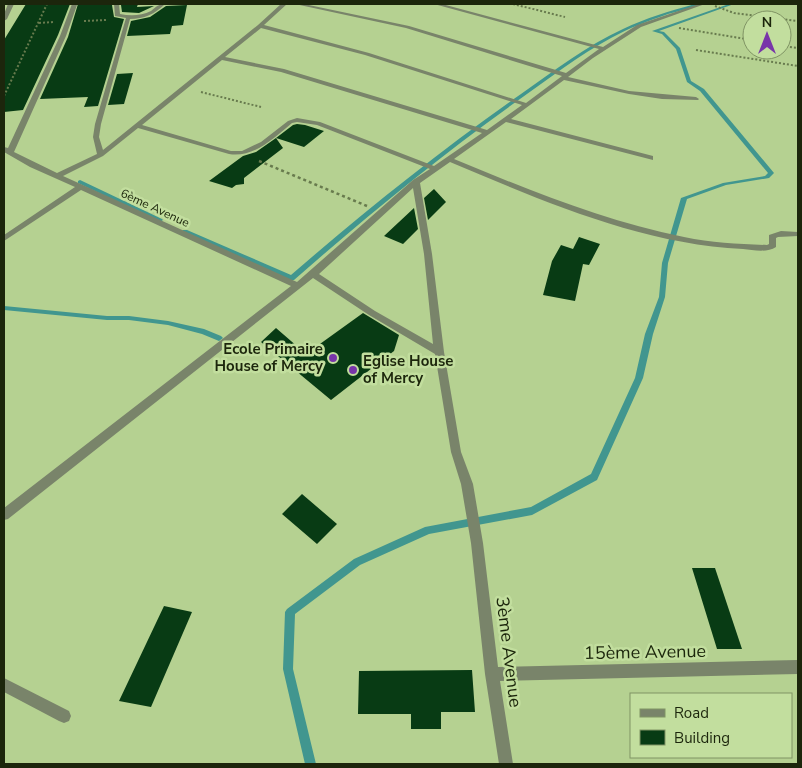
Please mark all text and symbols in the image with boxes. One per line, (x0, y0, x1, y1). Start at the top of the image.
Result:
north arrow (742, 10, 792, 60)
text: N (762, 13, 772, 32)
street label: 6ème Avenue (118, 185, 192, 231)
place label: Ecole Primaire House of Mercy (215, 339, 323, 376)
place label: Eglise House of Mercy (363, 351, 453, 388)
marker: Ecole Primaire House of Mercy (327, 352, 339, 364)
marker: Eglise House of Mercy (347, 364, 359, 376)
street label: 3ème Avenue (490, 595, 528, 709)
street label: 15ème Avenue (584, 639, 706, 665)
legend (630, 693, 792, 758)
text: Road (674, 703, 709, 723)
text: Building (674, 728, 730, 748)

